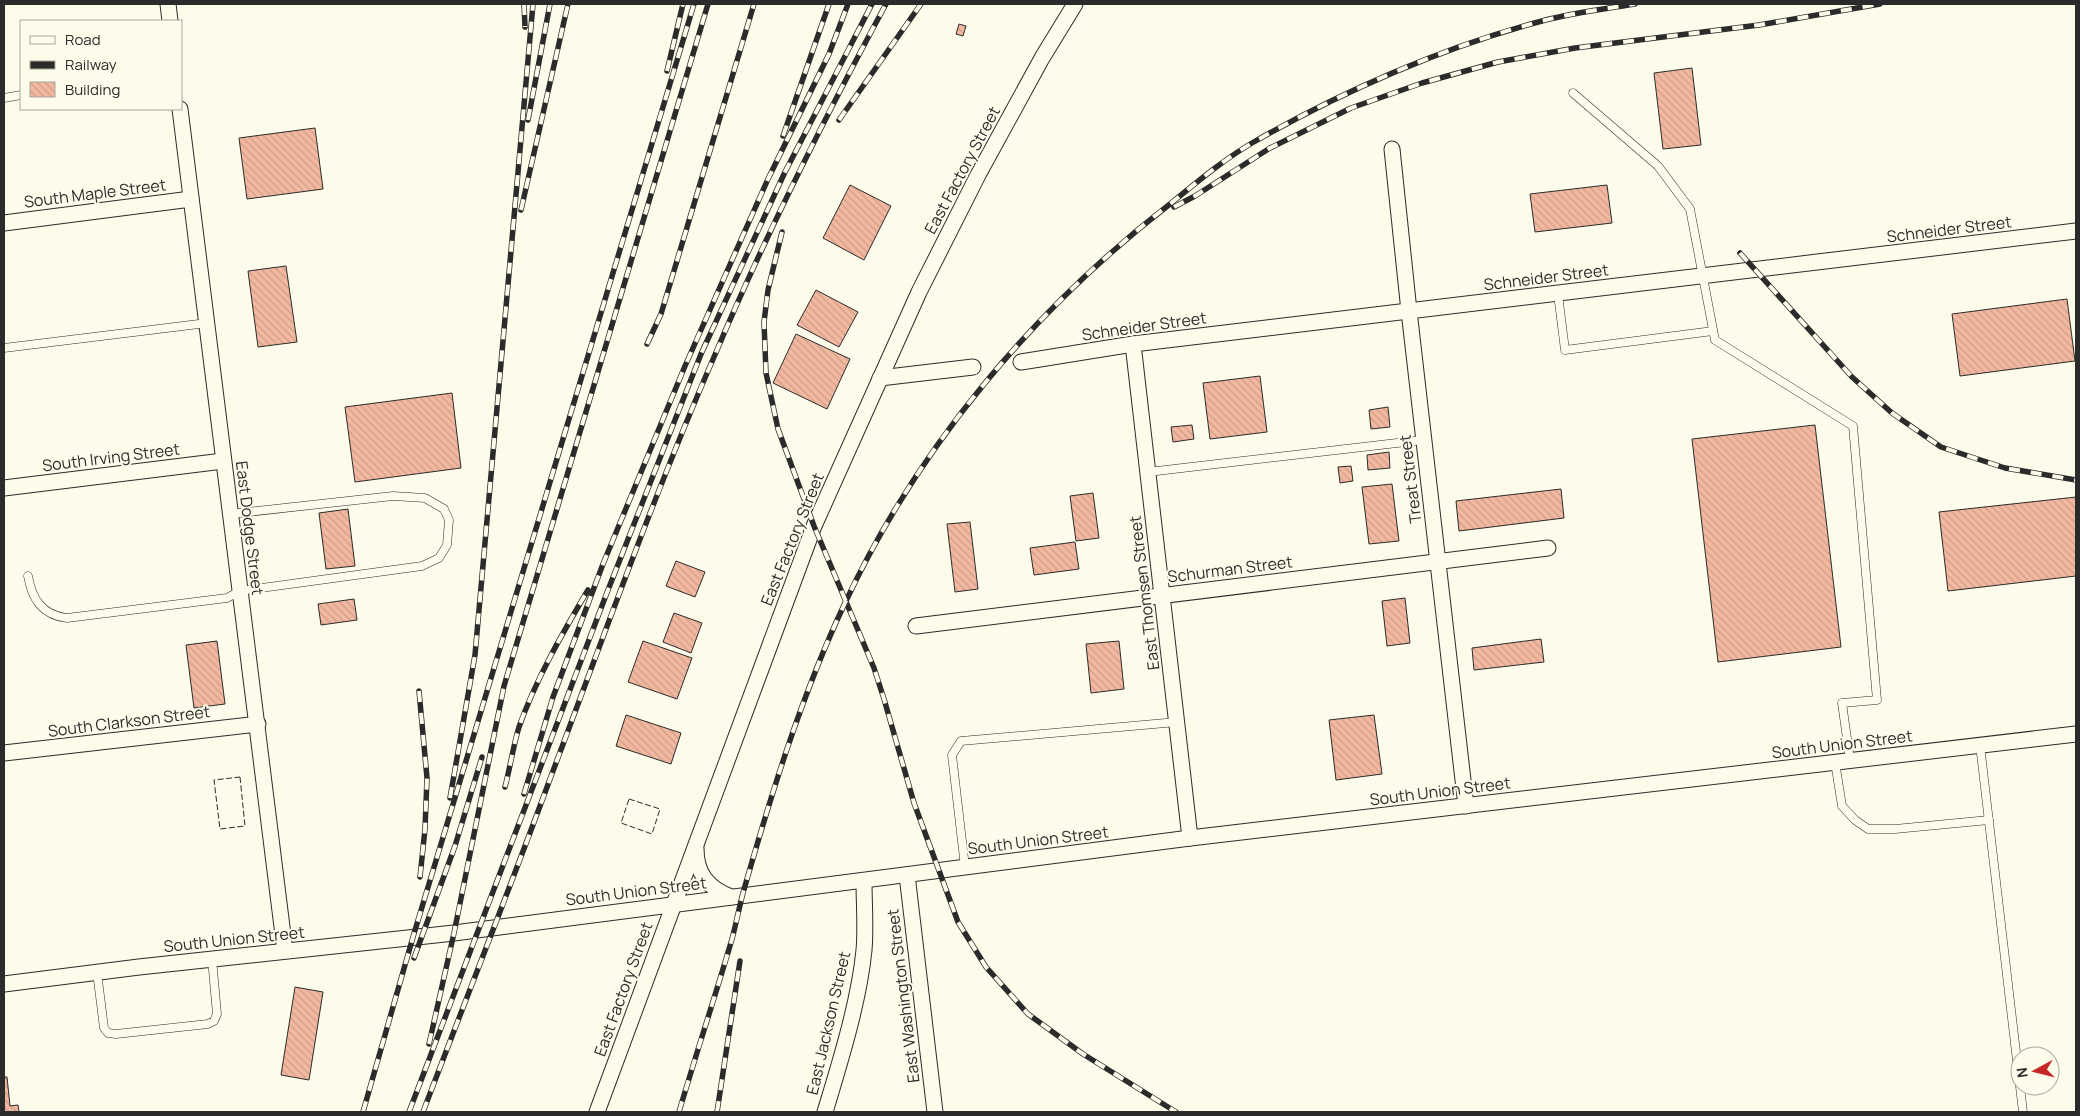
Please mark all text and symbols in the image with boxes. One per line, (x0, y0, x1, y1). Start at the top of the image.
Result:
legend (20, 20, 182, 110)
text: Road (65, 29, 101, 50)
text: Railway (65, 54, 117, 75)
text: Building (65, 79, 120, 100)
street label: East Factory Street (919, 102, 1005, 238)
street label: South Maple Street (23, 173, 167, 213)
street label: Schneider Street (1885, 210, 2013, 248)
street label: Schneider Street (1482, 258, 1610, 296)
street label: Schneider Street (1080, 306, 1208, 346)
street label: Treat Street (1394, 433, 1426, 525)
street label: South Irving Street (41, 438, 181, 476)
street label: East Dodge Street (231, 460, 269, 596)
street label: East Factory Street (755, 469, 829, 609)
street label: East Thomsen Street (1124, 515, 1164, 671)
street label: Schurman Street (1166, 550, 1294, 588)
street label: South Clarkson Street (47, 700, 211, 742)
street label: South Union Street (1770, 724, 1914, 764)
street label: South Union Street (1368, 771, 1512, 811)
street label: South Union Street (966, 820, 1110, 860)
street label: South Union Street (564, 871, 708, 911)
street label: East Washington Street (881, 908, 925, 1084)
street label: East Factory Street (588, 919, 658, 1059)
street label: South Union Street (162, 921, 306, 957)
street label: East Jackson Street (801, 949, 855, 1097)
north arrow (2010, 1046, 2060, 1096)
text: N (2012, 1066, 2032, 1079)

